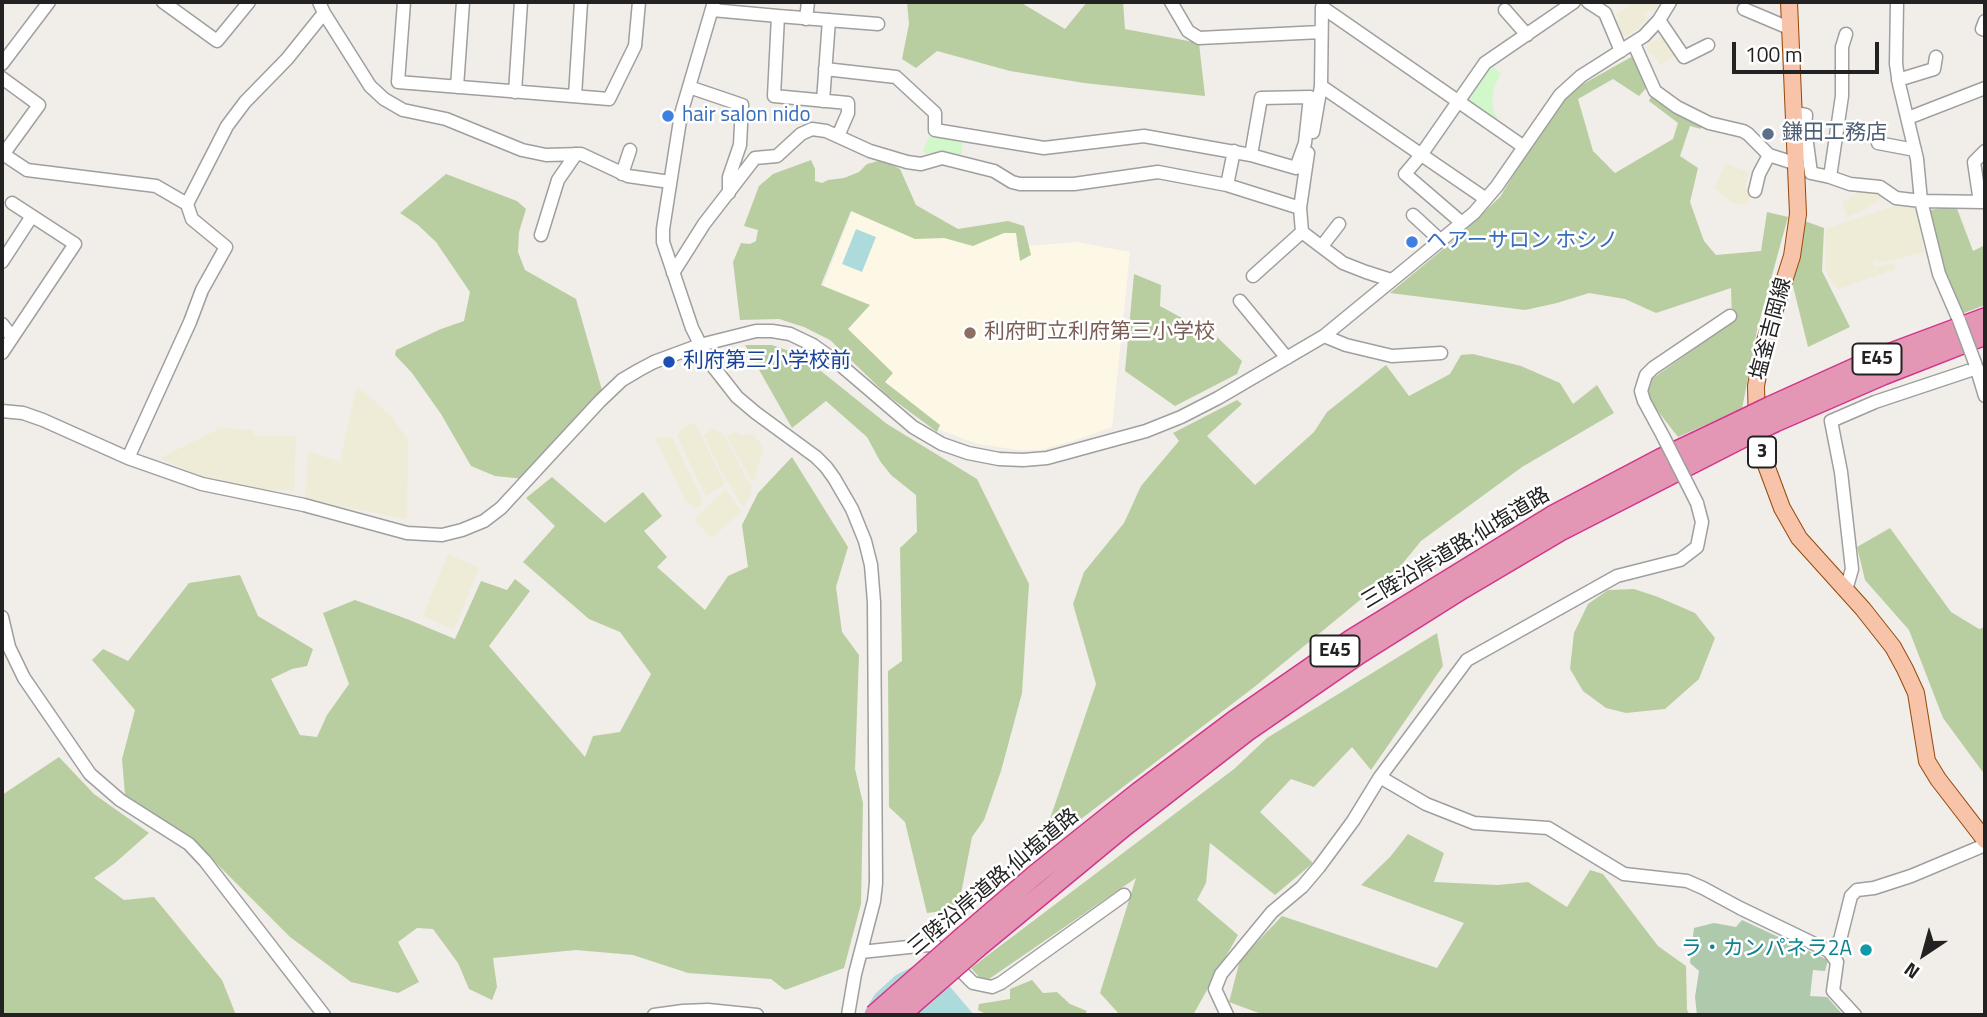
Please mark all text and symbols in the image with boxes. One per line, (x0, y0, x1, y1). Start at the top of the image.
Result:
scale bar (1735, 28, 1882, 72)
text: 100 m (1745, 38, 1802, 70)
place label: hair salon nido (682, 103, 810, 129)
marker: hair salon nido (660, 108, 676, 124)
place label: 鎌田工務店 (1782, 121, 1887, 147)
marker: 鎌田工務店 (1760, 126, 1776, 142)
place label: ヘアーサロン ホシノ (1426, 229, 1618, 255)
marker: ヘアーサロン ホシノ (1404, 234, 1420, 250)
street label: 塩釜吉岡線 (1746, 275, 1798, 383)
place label: 利府町立利府第三小学校 (984, 320, 1215, 346)
marker: 利府町立利府第三小学校 (962, 325, 978, 341)
road number: E45 (1853, 344, 1902, 374)
place label: 利府第三小学校前 (683, 349, 851, 375)
marker: 利府第三小学校前 (661, 354, 677, 370)
road number: 3 (1748, 436, 1776, 467)
street label: 三陸沿岸道路;仙塩道路 (1357, 483, 1555, 615)
road number: E45 (1310, 636, 1360, 666)
street label: 三陸沿岸道路;仙塩道路 (903, 804, 1085, 962)
north arrow (1889, 919, 1959, 989)
place label: ラ・カンパネラ2A (1681, 937, 1852, 963)
marker: ラ・カンパネラ2A (1858, 942, 1874, 958)
text: N (1898, 956, 1925, 987)

